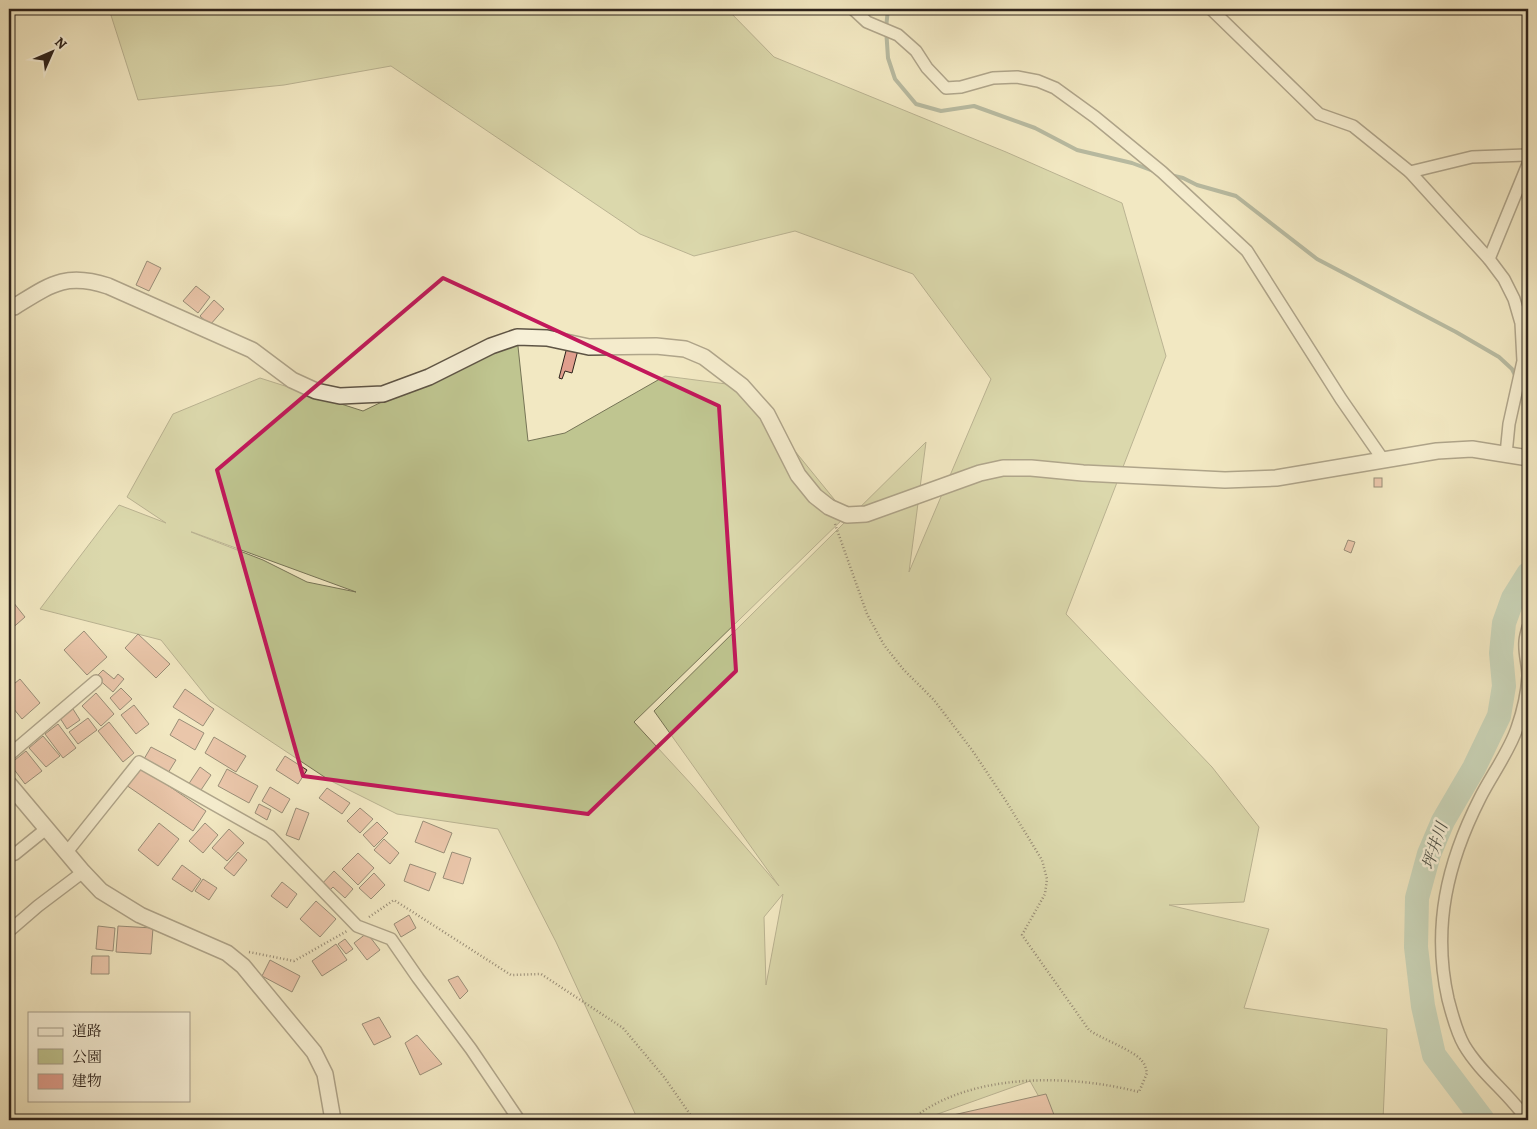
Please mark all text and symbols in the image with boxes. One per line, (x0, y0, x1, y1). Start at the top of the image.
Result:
north arrow (28, 28, 78, 78)
text: N (51, 33, 71, 53)
water label: 坪井川 (1417, 818, 1454, 872)
legend (28, 1012, 190, 1102)
text: 道路 (72, 1021, 102, 1041)
text: 公園 (72, 1047, 102, 1067)
text: 建物 (72, 1071, 102, 1091)

